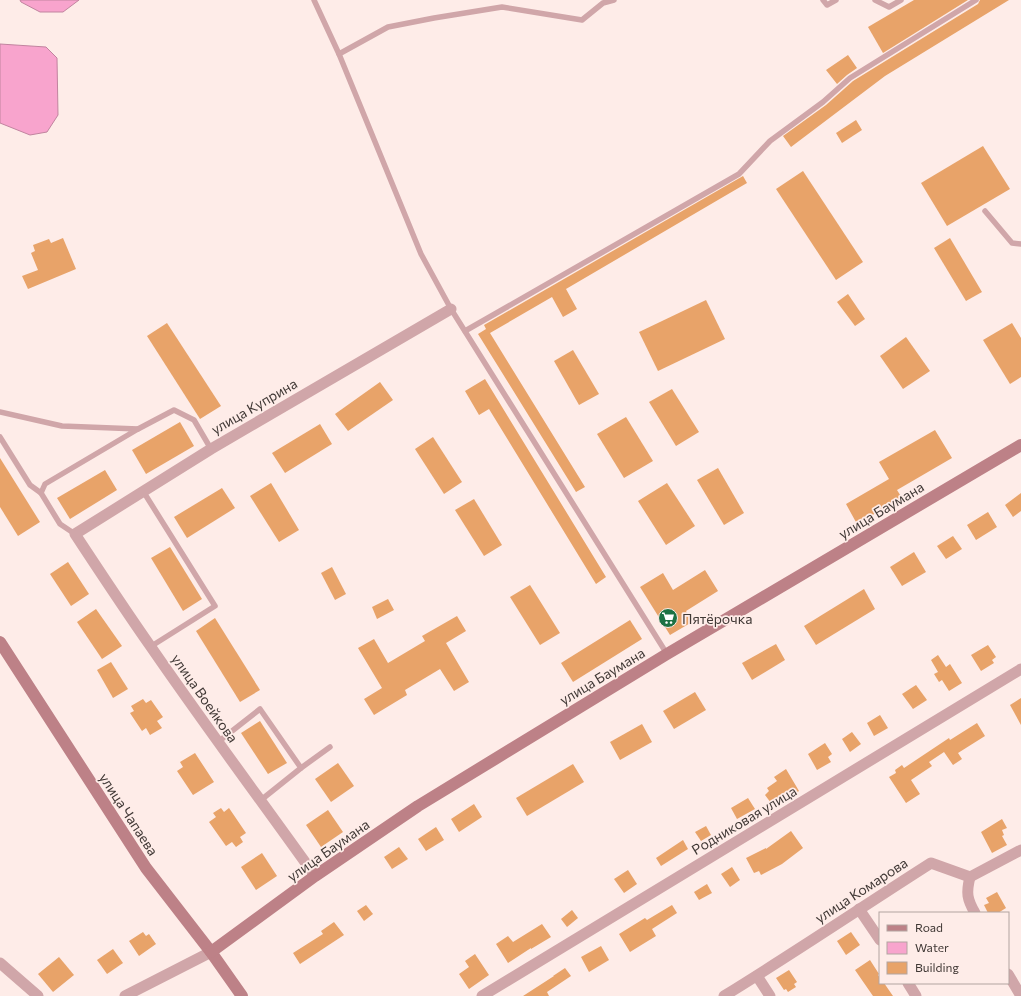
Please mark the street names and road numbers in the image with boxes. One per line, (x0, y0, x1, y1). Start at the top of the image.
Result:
street label: улица Куприна (208, 374, 300, 438)
street label: улица Баумана (835, 478, 927, 542)
street label: улица Баумана (556, 644, 648, 708)
street label: улица Воейкова (168, 651, 242, 745)
street label: улица Чапаева (96, 770, 162, 858)
street label: Родниковая улица (688, 782, 800, 858)
street label: улица Баумана (284, 815, 372, 885)
street label: улица Комарова (812, 854, 910, 926)

